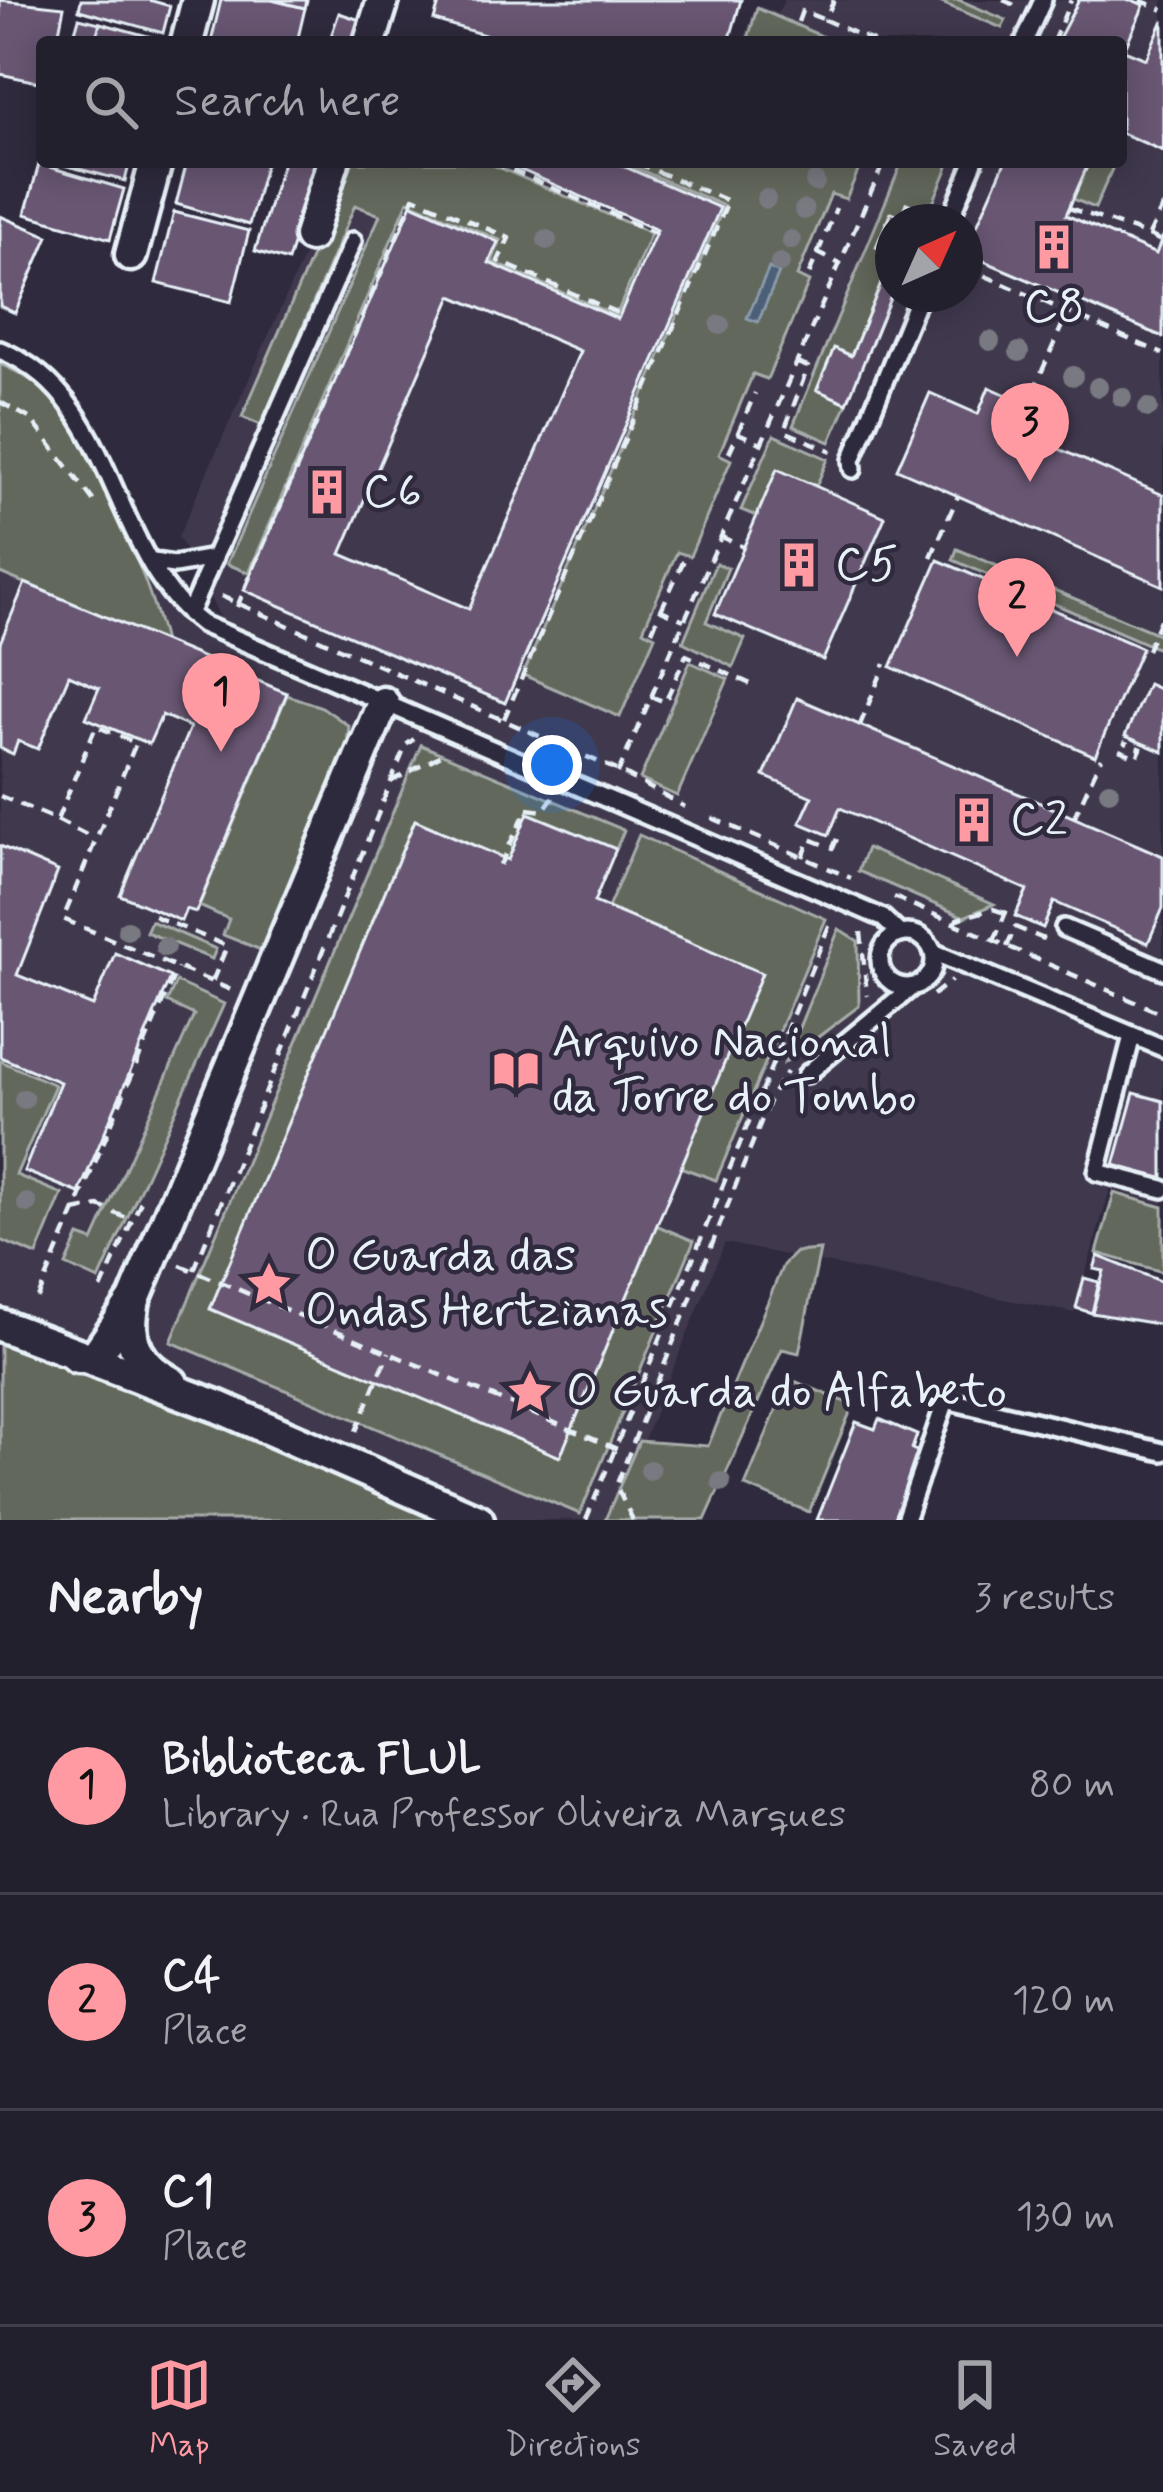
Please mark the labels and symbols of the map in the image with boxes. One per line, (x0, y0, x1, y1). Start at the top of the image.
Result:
north arrow (875, 204, 983, 312)
building icon: C8 (1029, 222, 1079, 272)
place label: C8 (1023, 276, 1085, 339)
pin: 3 (991, 383, 1069, 482)
place label: C6 (363, 461, 422, 524)
building icon: C6 (302, 467, 352, 517)
place label: C5 (835, 534, 898, 597)
building icon: C5 (774, 540, 824, 590)
pin: 2 (978, 558, 1056, 657)
pin: 1 (182, 653, 260, 752)
your location (522, 735, 582, 795)
place label: C2 (1010, 789, 1068, 852)
building icon: C2 (949, 795, 999, 845)
place label: Arquivo Nacional da Torre do Tombo (552, 1011, 917, 1129)
library icon: Arquivo Nacional da Torre do Tombo (491, 1045, 541, 1095)
place label: O Guarda das Ondas Hertzianas (305, 1225, 668, 1343)
place icon: O Guarda das Ondas Hertzianas (244, 1259, 294, 1309)
place label: O Guarda do Alfabeto (566, 1361, 1007, 1424)
place icon: O Guarda do Alfabeto (505, 1367, 555, 1417)

